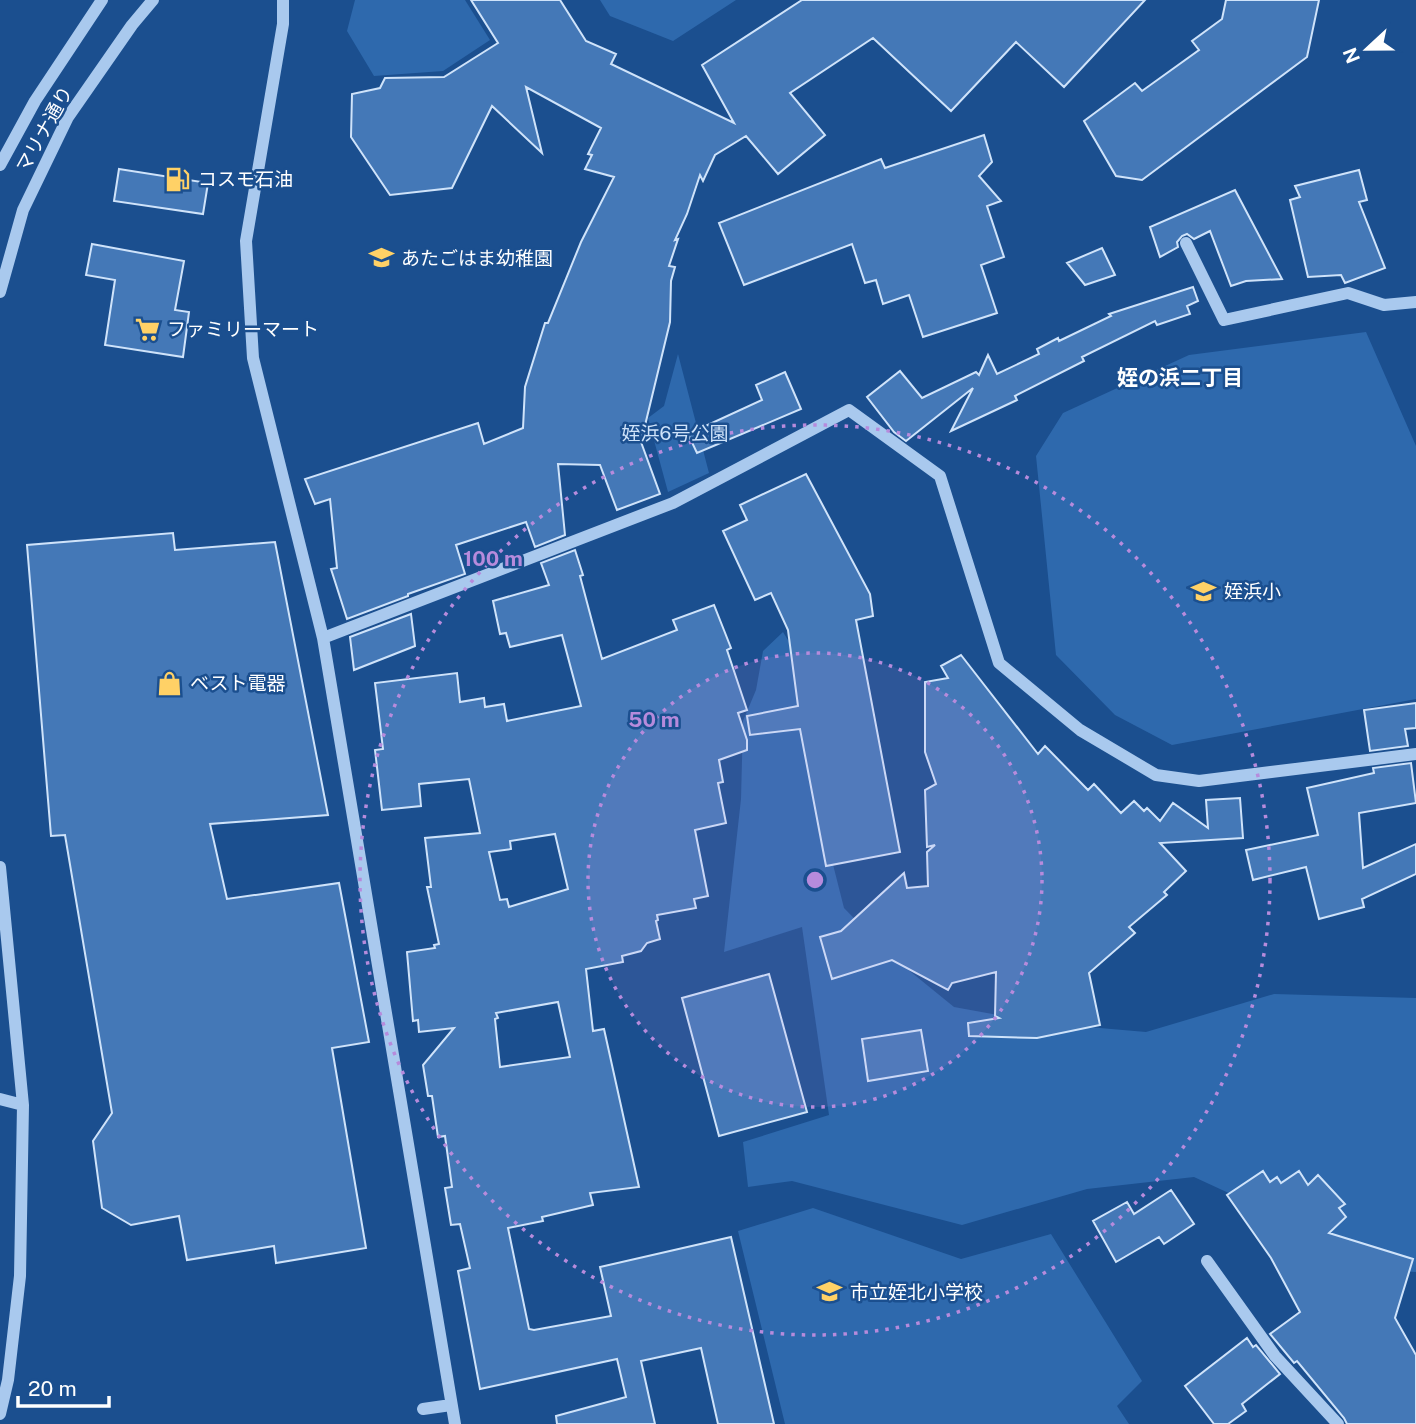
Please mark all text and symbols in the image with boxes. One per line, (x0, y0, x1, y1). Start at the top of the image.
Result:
north arrow (1332, 14, 1402, 84)
text: N (1338, 44, 1364, 66)
street label: マリナ通り (11, 82, 77, 176)
fuel station icon: コスモ石油 (164, 165, 192, 193)
place label: コスモ石油 (198, 168, 293, 190)
school or university icon: あたごはま幼稚園 (367, 244, 395, 272)
place label: あたごはま幼稚園 (401, 247, 553, 269)
supermarket icon: ファミリーマート (133, 315, 161, 343)
place label: ファミリーマート (167, 318, 319, 340)
district label: 姪の浜二丁目 (1117, 365, 1243, 390)
park label: 姪浜6号公園 (622, 422, 728, 444)
text: 100 m (463, 546, 523, 571)
school or university icon: 姪浜小 (1190, 577, 1218, 605)
place label: 姪浜小 (1224, 580, 1281, 602)
shop icon: ベスト電器 (156, 669, 184, 697)
place label: ベスト電器 (190, 672, 285, 694)
text: 50 m (628, 707, 680, 732)
centre of rings (803, 868, 827, 892)
school or university icon: 市立姪北小学校 (816, 1278, 844, 1306)
place label: 市立姪北小学校 (850, 1281, 983, 1303)
scale bar (18, 1364, 108, 1408)
text: 20 m (28, 1376, 77, 1401)

